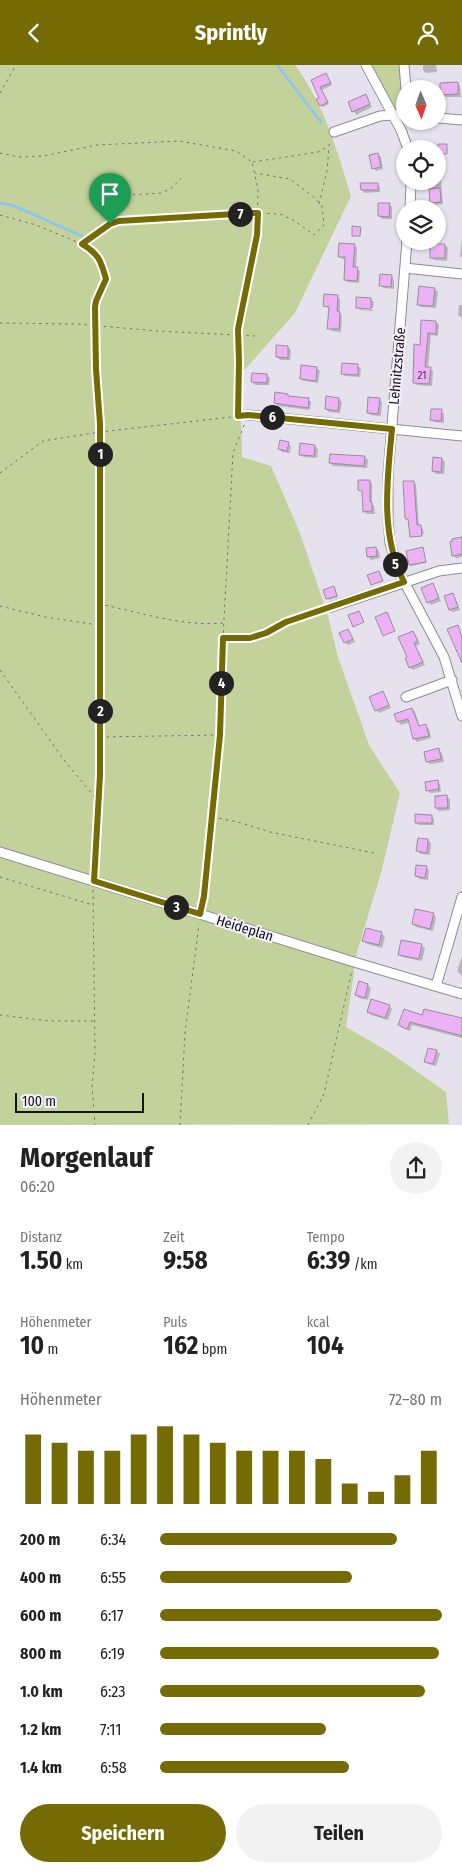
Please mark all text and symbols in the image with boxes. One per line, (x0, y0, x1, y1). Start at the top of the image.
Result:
icon: back (20, 19, 48, 47)
text: Sprintly (195, 19, 267, 46)
icon: person (414, 19, 442, 47)
north arrow (396, 80, 446, 130)
map controls (396, 80, 446, 250)
button: locate (396, 140, 446, 190)
pin (89, 173, 131, 224)
icon: arrive (96, 180, 124, 208)
button: layers (396, 200, 446, 250)
pin: 7 (228, 201, 252, 227)
text: 7 (238, 206, 243, 223)
street label: Lehnitzstraße (386, 327, 409, 405)
house number: 21 (418, 369, 426, 382)
pin: 6 (260, 405, 284, 429)
text: 6 (269, 409, 276, 426)
pin: 1 (88, 441, 112, 467)
text: 1 (98, 446, 103, 463)
pin: 5 (382, 551, 408, 577)
text: 5 (392, 556, 399, 573)
pin: 4 (208, 671, 234, 695)
text: 4 (218, 675, 225, 692)
pin: 2 (88, 699, 112, 723)
text: 2 (97, 703, 104, 720)
pin: 3 (164, 895, 188, 919)
text: 3 (173, 899, 180, 916)
street label: Heideplan (214, 912, 275, 945)
scale bar (15, 1089, 144, 1113)
text: 100 m (22, 1093, 56, 1110)
text: Morgenlauf (20, 1141, 152, 1174)
button: share (390, 1142, 442, 1194)
text: 06:20 (20, 1177, 55, 1196)
text: Distanz (20, 1229, 62, 1246)
text: Zeit (163, 1229, 185, 1246)
text: Tempo (307, 1229, 345, 1246)
text: 1.50 (20, 1246, 62, 1276)
text: 9:58 (163, 1246, 208, 1276)
text: 6:39 (307, 1246, 350, 1276)
text: km (62, 1256, 83, 1273)
text: /km (350, 1256, 378, 1273)
text: Höhenmeter (20, 1314, 91, 1331)
text: Puls (163, 1314, 187, 1331)
text: kcal (307, 1314, 329, 1331)
text: 10 (20, 1331, 44, 1361)
text: 162 (163, 1331, 198, 1361)
text: 104 (307, 1331, 344, 1361)
text: m (44, 1341, 58, 1358)
text: bpm (198, 1341, 227, 1358)
text: Höhenmeter (20, 1390, 102, 1409)
text: 72–80 m (389, 1390, 442, 1409)
text: 200 m (20, 1530, 60, 1549)
text: 6:34 (100, 1530, 126, 1549)
text: 400 m (20, 1568, 61, 1587)
text: 6:55 (100, 1568, 126, 1587)
text: 600 m (20, 1606, 61, 1625)
text: 6:17 (100, 1606, 123, 1625)
text: 800 m (20, 1644, 61, 1663)
text: 6:19 (100, 1644, 125, 1663)
text: 1.0 km (20, 1682, 63, 1701)
text: 6:23 (100, 1682, 126, 1701)
text: 1.2 km (20, 1720, 62, 1739)
text: 7:11 (100, 1720, 121, 1739)
text: 1.4 km (20, 1758, 62, 1777)
text: 6:58 (100, 1758, 127, 1777)
button: Speichern (20, 1804, 226, 1862)
button: Teilen (236, 1804, 442, 1862)

